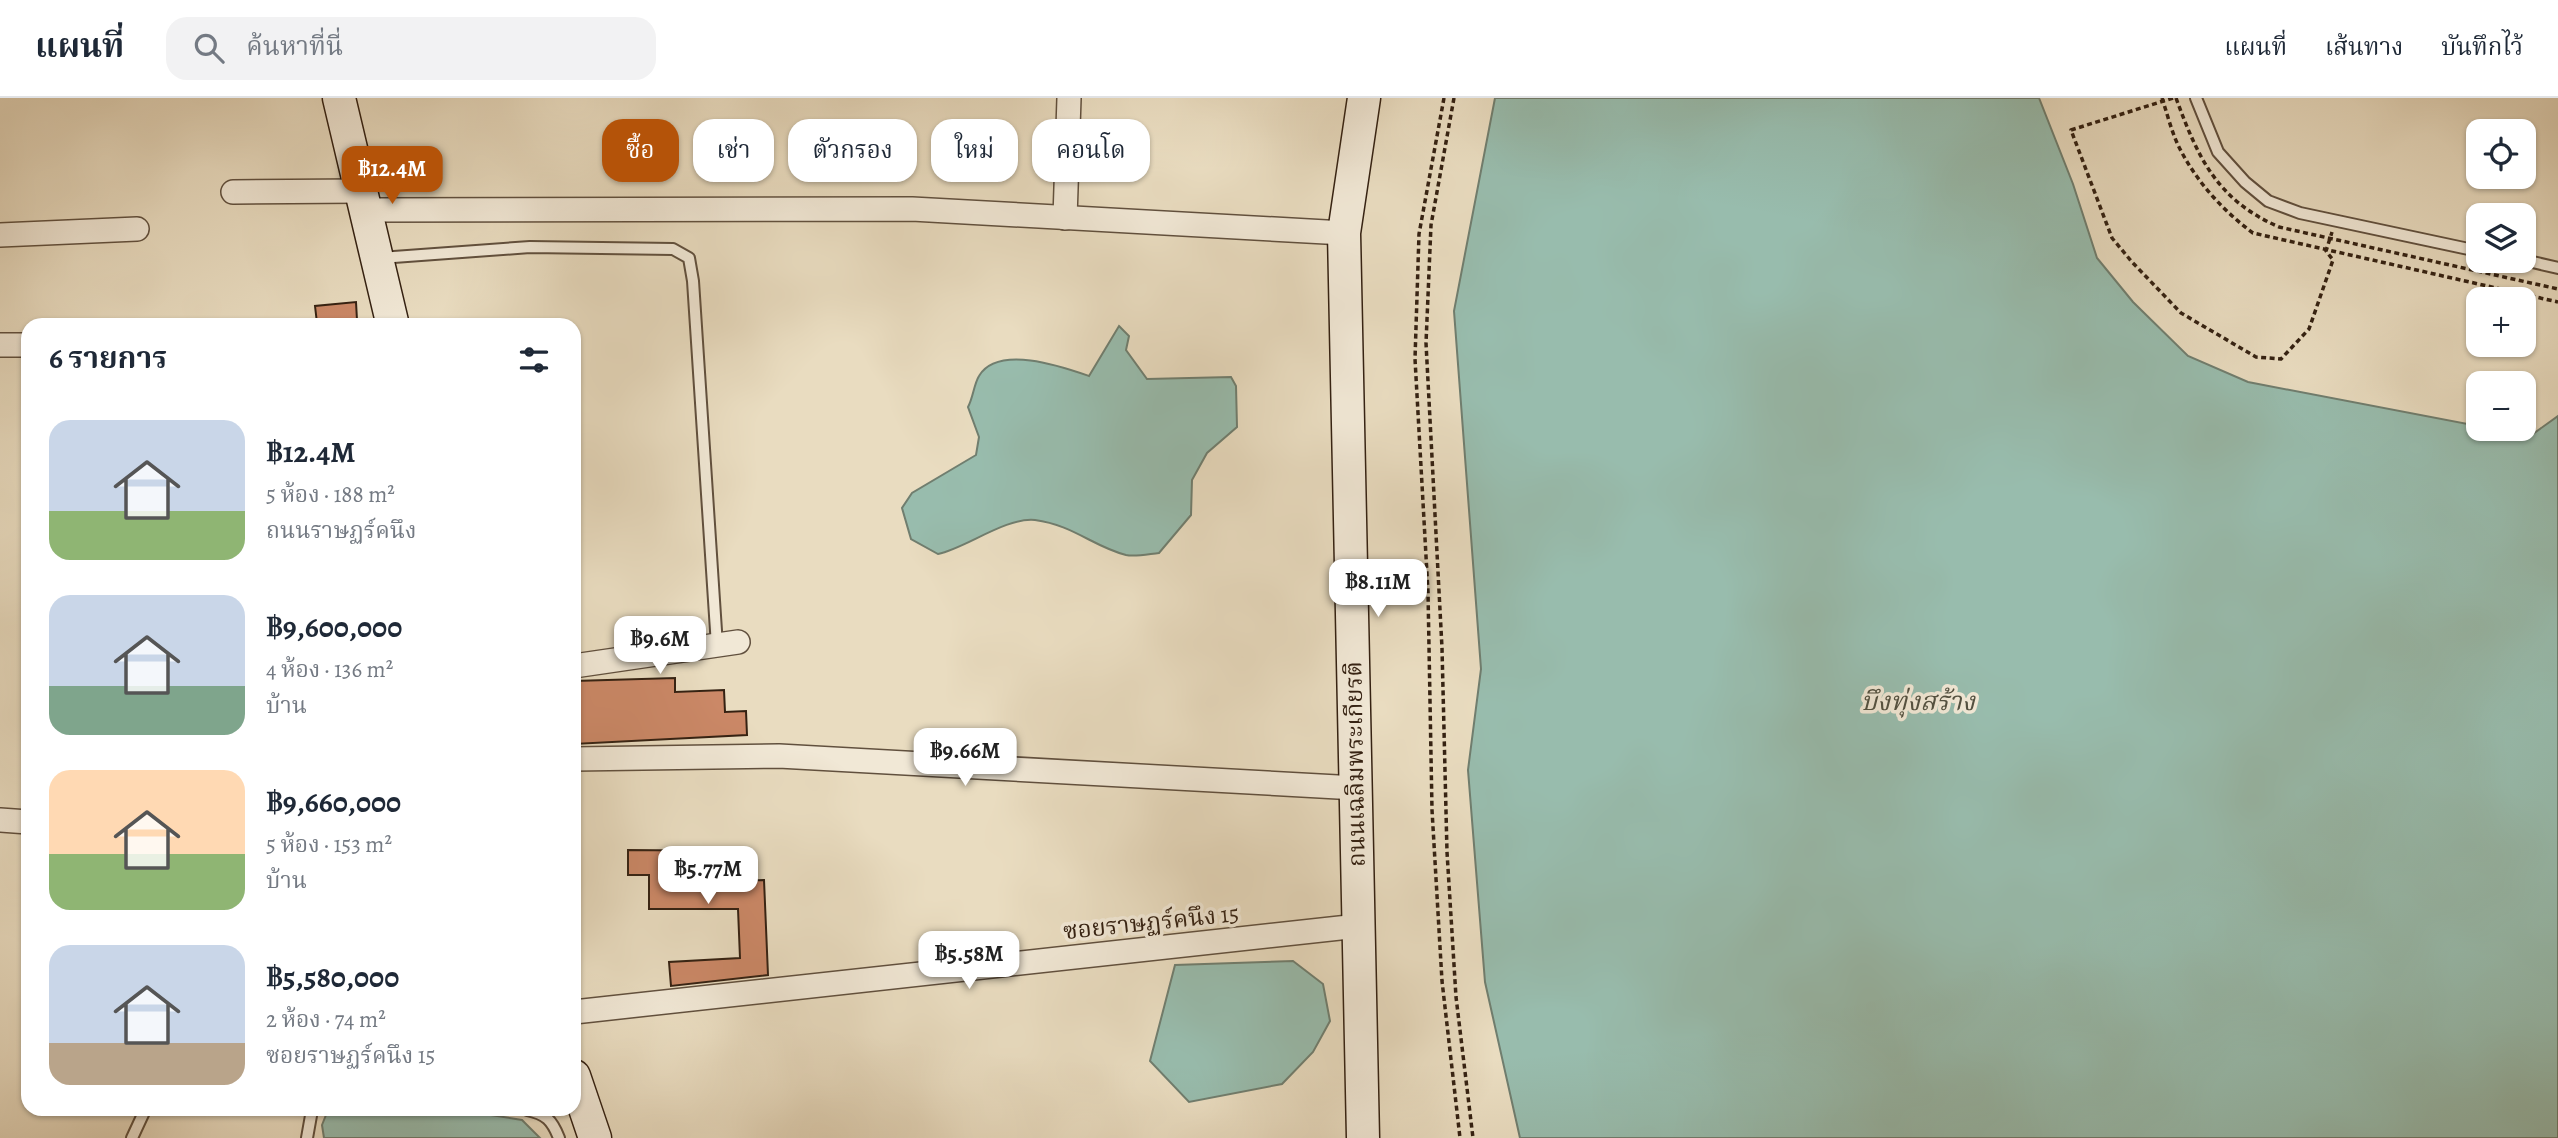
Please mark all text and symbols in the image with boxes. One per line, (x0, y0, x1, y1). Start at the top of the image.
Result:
search box (166, 17, 656, 80)
text: แผนที่ (35, 23, 124, 68)
icon: search (190, 29, 228, 67)
text: ค้นหาที่นี่ (246, 29, 343, 64)
text: แผนที่ (2224, 31, 2287, 63)
text: เส้นทาง (2325, 31, 2403, 63)
text: บันทึกไว้ (2441, 31, 2523, 63)
chip: ซื้อ (602, 119, 679, 182)
chip: เช่า (693, 119, 774, 182)
chip: ตัวกรอง (788, 119, 917, 182)
chip: ใหม่ (931, 119, 1018, 182)
chip: คอนโด (1032, 119, 1150, 182)
map controls (2466, 119, 2536, 441)
button: locate (2466, 119, 2536, 189)
pin: ฿12.4M (335, 146, 449, 206)
text: ฿12.4M (358, 153, 426, 184)
button: layers (2466, 203, 2536, 273)
button: + (2466, 287, 2536, 357)
text: 6 รายการ (49, 338, 167, 378)
icon: filters (515, 341, 553, 379)
button: − (2466, 371, 2536, 441)
text: ฿12.4M (266, 432, 356, 472)
icon: home (105, 448, 189, 532)
text: 5 ห้อง · 188 m² (266, 479, 395, 510)
text: ถนนราษฏร์คนึง (266, 515, 417, 546)
pin: ฿8.11M (1321, 560, 1435, 619)
text: ฿8.11M (1345, 566, 1411, 597)
text: ฿9,600,000 (266, 607, 402, 647)
pin: ฿9.6M (611, 616, 709, 676)
icon: home (105, 623, 189, 707)
text: ฿9.6M (630, 623, 690, 654)
text: 4 ห้อง · 136 m² (266, 654, 393, 685)
street label: ถนนเฉลิมพระเกียรติ (1337, 661, 1373, 867)
water label: บึงทุ่งสร้าง (1861, 684, 1976, 719)
text: บ้าน (266, 690, 307, 721)
pin: ฿9.66M (908, 728, 1022, 788)
text: ฿9.66M (930, 735, 1000, 766)
text: ฿9,660,000 (266, 782, 401, 822)
icon: home (105, 798, 189, 882)
text: 5 ห้อง · 153 m² (266, 829, 392, 860)
pin: ฿5.77M (651, 846, 765, 906)
text: ฿5.77M (674, 853, 742, 884)
text: บ้าน (266, 865, 307, 896)
street label: ซอยราษฏร์คนึง 15 (1061, 897, 1241, 947)
pin: ฿5.58M (912, 932, 1026, 991)
text: ฿5.58M (934, 938, 1004, 969)
text: ฿5,580,000 (266, 957, 399, 997)
icon: home (105, 973, 189, 1057)
text: 2 ห้อง · 74 m² (266, 1004, 386, 1035)
text: ซอยราษฏร์คนึง 15 (266, 1040, 436, 1071)

